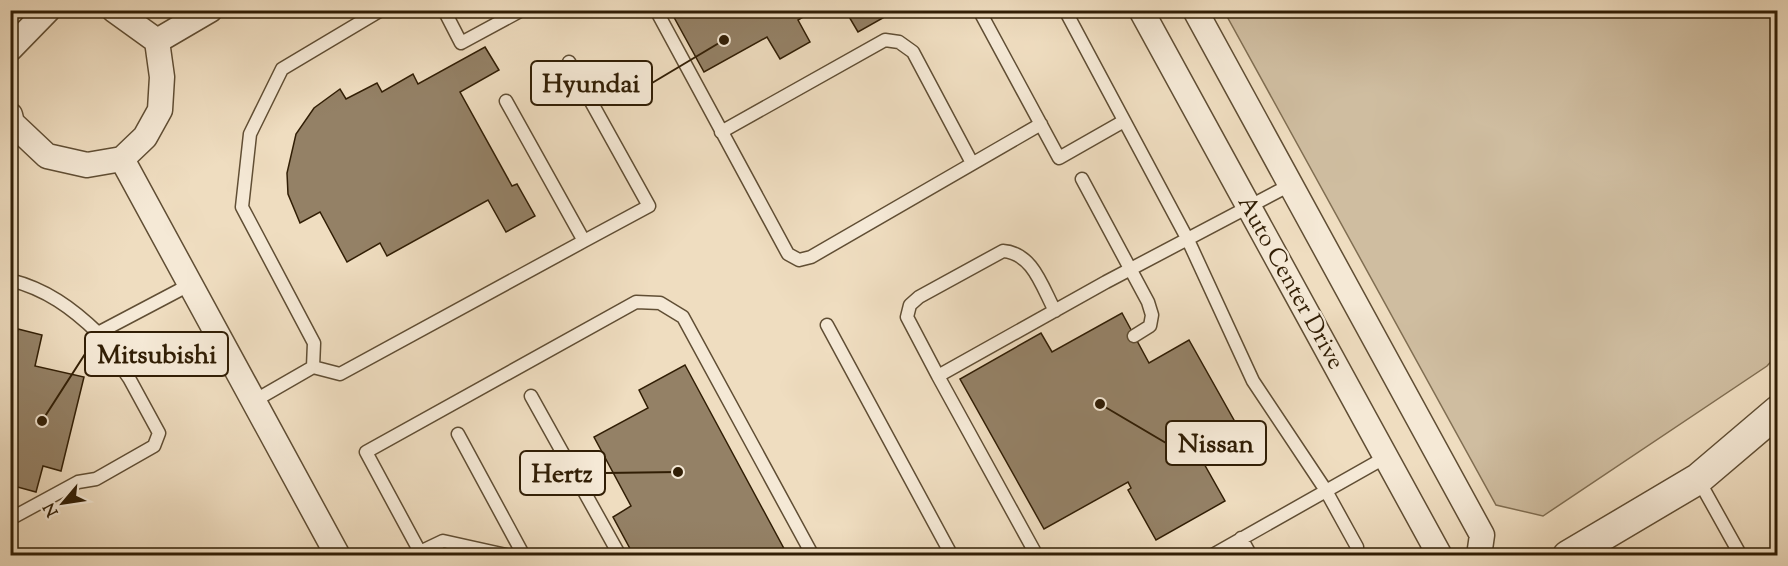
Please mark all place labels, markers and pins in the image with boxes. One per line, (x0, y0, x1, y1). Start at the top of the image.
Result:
callout: Hyundai (531, 61, 652, 105)
callout: Mitsubishi (85, 332, 228, 376)
callout: Nissan (1166, 421, 1266, 465)
callout: Hertz (520, 451, 605, 495)

